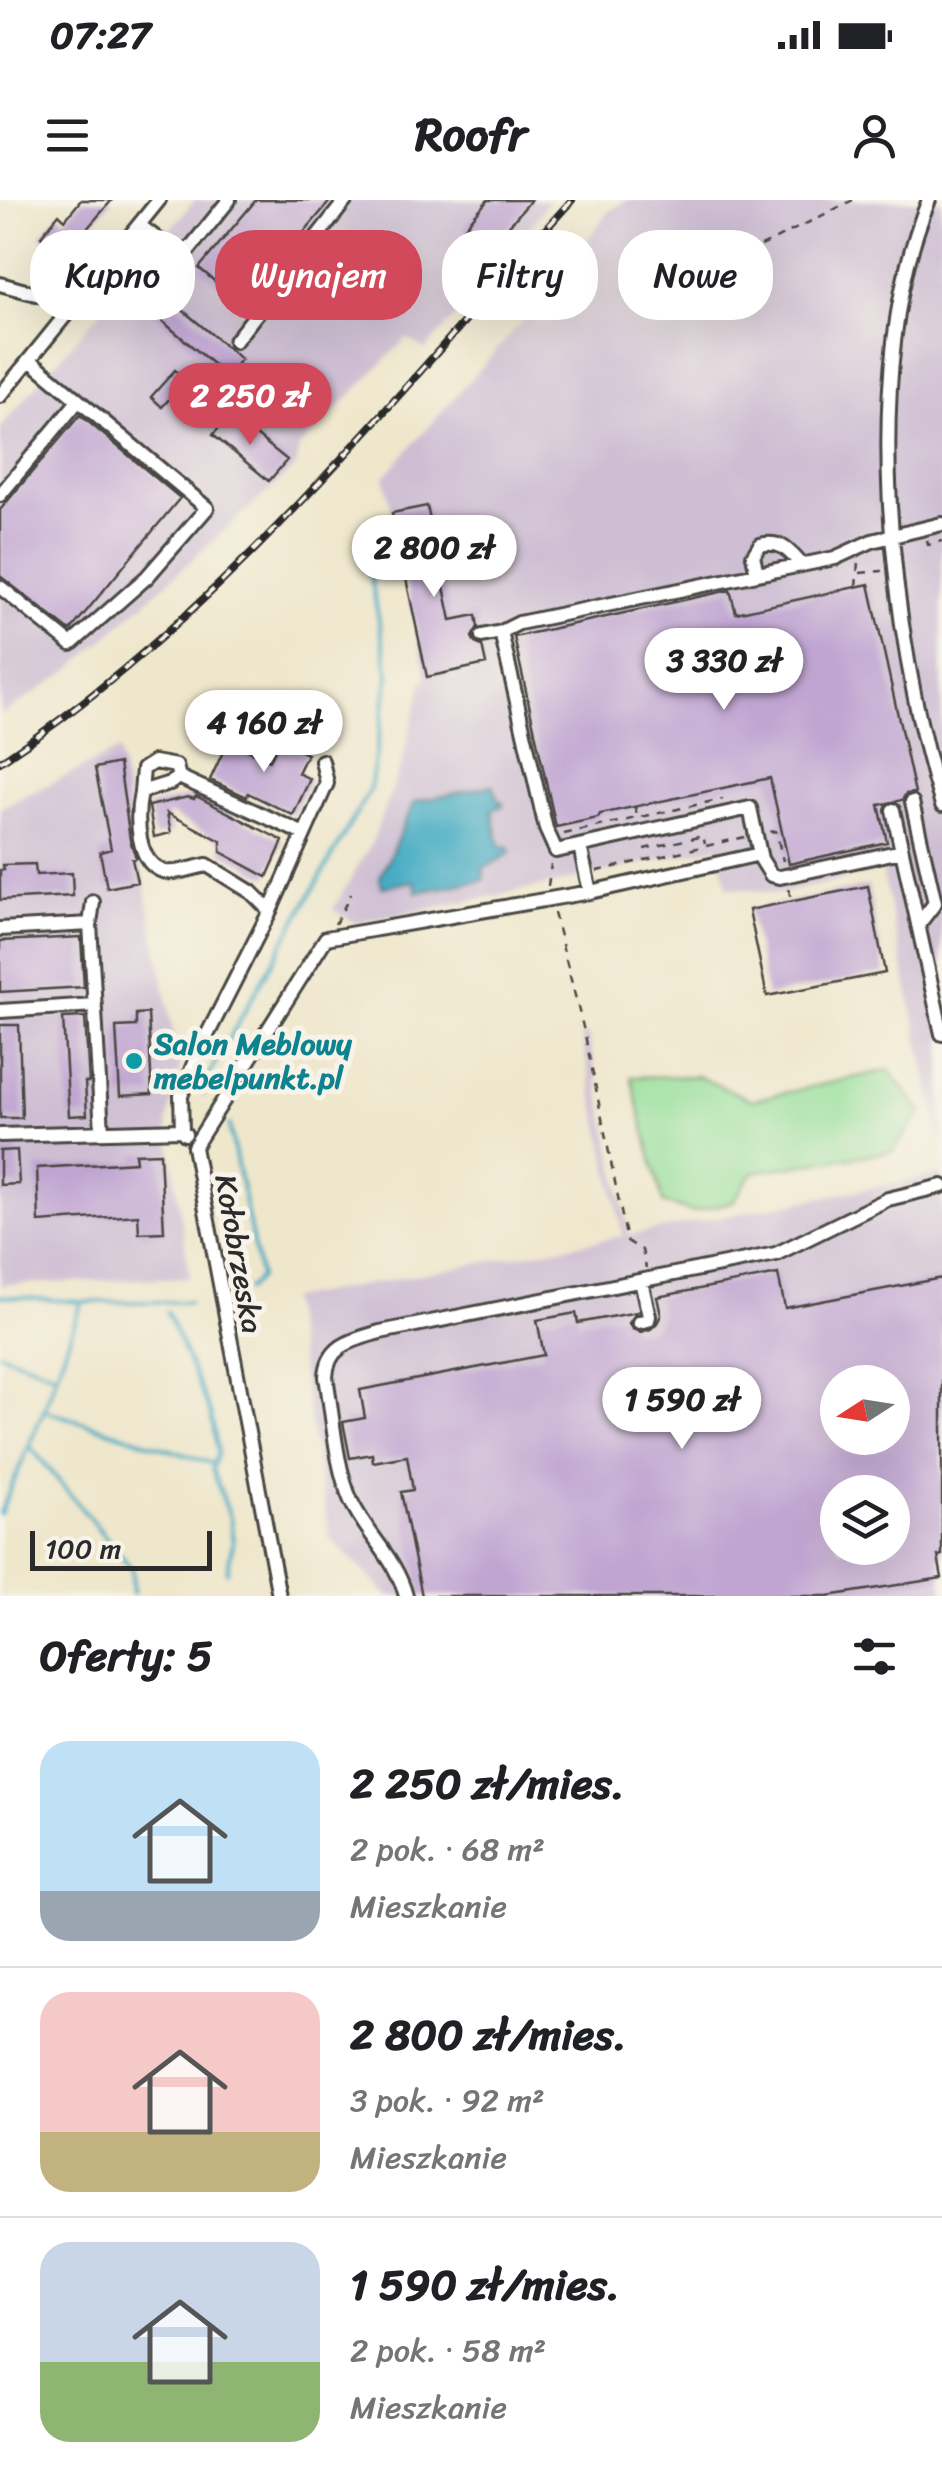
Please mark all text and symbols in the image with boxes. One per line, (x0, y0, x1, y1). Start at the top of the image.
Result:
text: 07:27 (50, 2, 151, 69)
text: Roofr (415, 95, 527, 175)
icon: menu (40, 108, 95, 163)
icon: person (847, 108, 902, 163)
chip: Kupno (30, 230, 195, 320)
chip: Wynajem (215, 230, 422, 320)
chip: Filtry (442, 230, 598, 320)
chip: Nowe (618, 230, 773, 320)
pin: 2 250 zł (147, 363, 353, 448)
text: 2 250 zł (190, 367, 310, 424)
pin: 2 800 zł (331, 515, 537, 600)
text: 2 800 zł (374, 519, 494, 576)
pin: 3 330 zł (621, 628, 827, 713)
text: 3 330 zł (666, 632, 782, 689)
pin: 4 160 zł (161, 690, 367, 775)
text: 4 160 zł (207, 694, 321, 751)
place label: Salon Meblowy mebelpunkt.pl (153, 1017, 352, 1105)
marker: Salon Meblowy mebelpunkt.pl (123, 1050, 145, 1072)
street label: Kołobrzeska (198, 1170, 280, 1338)
north arrow (820, 1365, 910, 1455)
map controls (820, 1365, 910, 1565)
pin: 1 590 zł (579, 1367, 785, 1452)
text: 1 590 zł (624, 1371, 740, 1428)
button: layers (820, 1475, 910, 1565)
text: 100 m (45, 1524, 121, 1573)
scale bar (30, 1526, 212, 1570)
text: Oferty: 5 (40, 1619, 213, 1693)
icon: filters (847, 1629, 902, 1684)
text: 2 250 zł/mies. (350, 1747, 624, 1821)
icon: home (120, 1781, 240, 1901)
text: 2 pok. · 68 m² (350, 1821, 545, 1878)
text: Mieszkanie (350, 1878, 507, 1935)
text: 2 800 zł/mies. (350, 1998, 626, 2072)
icon: home (120, 2032, 240, 2152)
text: 3 pok. · 92 m² (350, 2072, 545, 2129)
text: Mieszkanie (350, 2129, 507, 2186)
text: 1 590 zł/mies. (350, 2248, 620, 2322)
icon: home (120, 2282, 240, 2402)
text: 2 pok. · 58 m² (350, 2322, 546, 2379)
text: Mieszkanie (350, 2379, 507, 2436)

